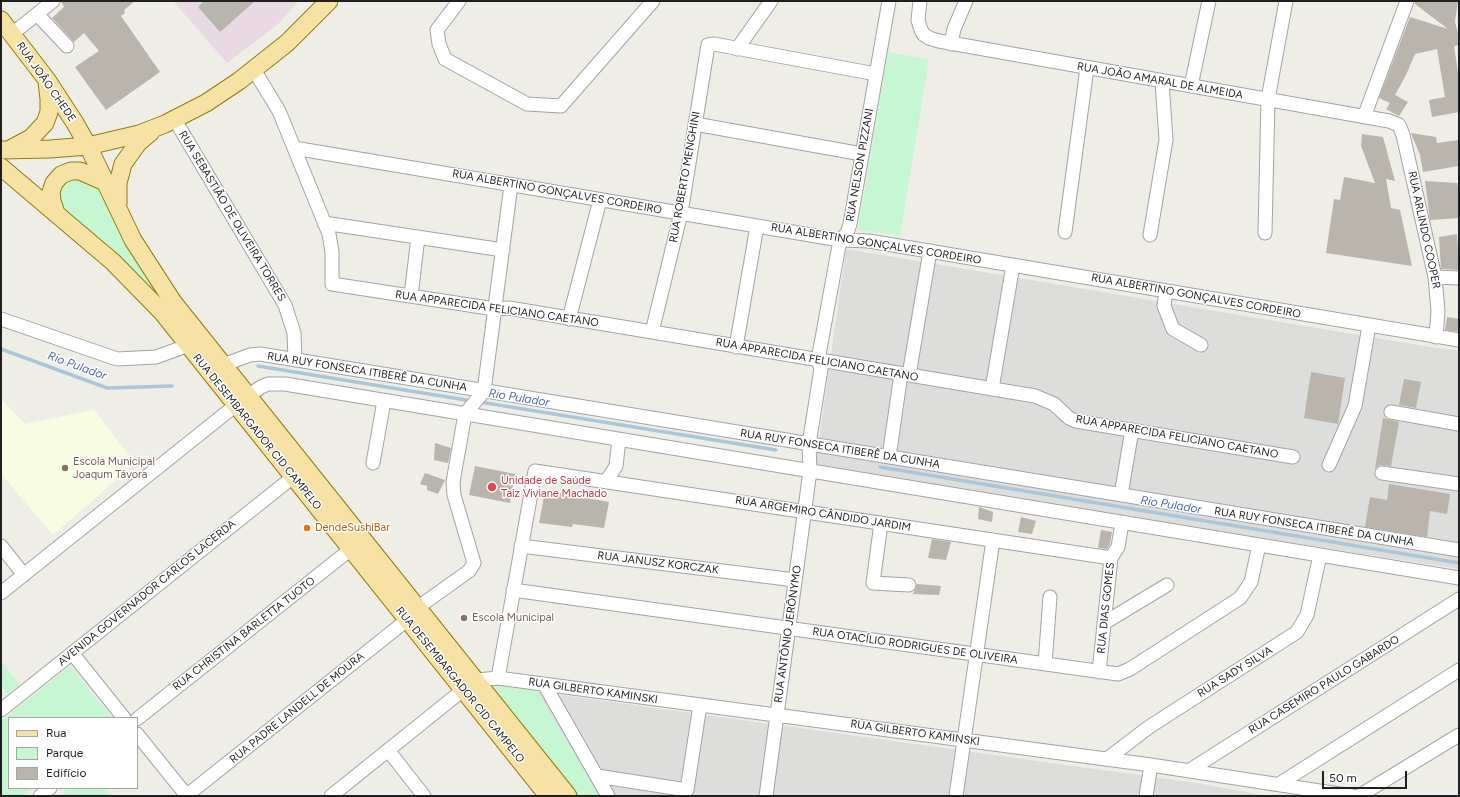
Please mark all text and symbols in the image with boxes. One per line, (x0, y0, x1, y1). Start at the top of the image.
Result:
street label: RUA JOÃO CHEDE (13, 40, 79, 124)
street label: RUA JOÃO AMARAL DE ALMEIDA (1076, 60, 1244, 102)
street label: RUA NELSON PIZZANI (844, 107, 876, 223)
street label: RUA ROBERTO MENGHINI (667, 110, 703, 244)
street label: RUA SEBASTIÃO DE OLIVEIRA TORRES (176, 128, 288, 304)
street label: RUA ALBERTINO GONÇALVES CORDEIRO (451, 167, 663, 217)
street label: RUA ARLINDO COOPER (1405, 170, 1443, 290)
street label: RUA ALBERTINO GONÇALVES CORDEIRO (770, 221, 982, 267)
street label: RUA ALBERTINO GONÇALVES CORDEIRO (1090, 271, 1302, 321)
street label: RUA APPARECIDA FELICIANO CAETANO (394, 288, 600, 330)
street label: RUA APPARECIDA FELICIANO CAETANO (715, 336, 919, 384)
water label: Rio Pulador (46, 349, 108, 383)
street label: RUA RUY FONSECA ITIBERÊ DA CUNHA (266, 350, 468, 394)
street label: RUA DESEMBARGADOR CID CAMPELO (190, 351, 324, 513)
water label: Rio Pulador (487, 386, 551, 410)
street label: RUA APPARECIDA FELICIANO CAETANO (1075, 413, 1279, 461)
street label: RUA RUY FONSECA ITIBERÊ DA CUNHA (739, 427, 941, 471)
place label: Escola Municipal Joaqum Távora (73, 455, 155, 481)
marker: Escola Municipal Joaqum Távora (60, 463, 70, 473)
place label: Unidade de Saúde Taiz Viviane Machado (501, 474, 607, 500)
marker: Unidade de Saúde Taiz Viviane Machado (486, 481, 498, 493)
water label: Rio Pulador (1139, 493, 1203, 517)
street label: RUA ARGEMIRO CÂNDIDO JARDIM (734, 494, 912, 534)
street label: RUA RUY FONSECA ITIBERÊ DA CUNHA (1213, 505, 1415, 549)
street label: AVENIDA GOVERNADOR CARLOS LACERDA (55, 517, 239, 669)
place label: DendeSushiBar (315, 521, 390, 535)
marker: DendeSushiBar (302, 523, 312, 533)
street label: RUA JANUSZ KORCZAK (597, 549, 719, 577)
street label: RUA DIAS GOMES (1095, 562, 1117, 654)
street label: RUA ANTÔNIO JERÔNYMO (772, 564, 804, 704)
street label: RUA CHRISTINA BARLETTA TUOTO (170, 574, 318, 694)
street label: RUA DESEMBARGADOR CID CAMPELO (393, 604, 527, 766)
place label: Escola Municipal (472, 611, 554, 625)
marker: Escola Municipal (459, 613, 469, 623)
street label: RUA OTACÍLIO RODRIGUES DE OLIVEIRA (812, 625, 1018, 667)
street label: RUA CASEMIRO PAULO GABARDO (1246, 633, 1402, 737)
street label: RUA SADY SILVA (1195, 644, 1275, 700)
street label: RUA PADRE LANDELL DE MOURA (227, 650, 367, 766)
street label: RUA GILBERTO KAMINSKI (527, 675, 659, 707)
legend (8, 717, 138, 789)
street label: RUA GILBERTO KAMINSKI (849, 717, 981, 749)
text: Rua (46, 726, 66, 740)
text: Parque (46, 746, 83, 760)
scale bar (1324, 763, 1409, 789)
text: Edifício (46, 766, 86, 780)
text: 50 m (1329, 771, 1357, 785)

